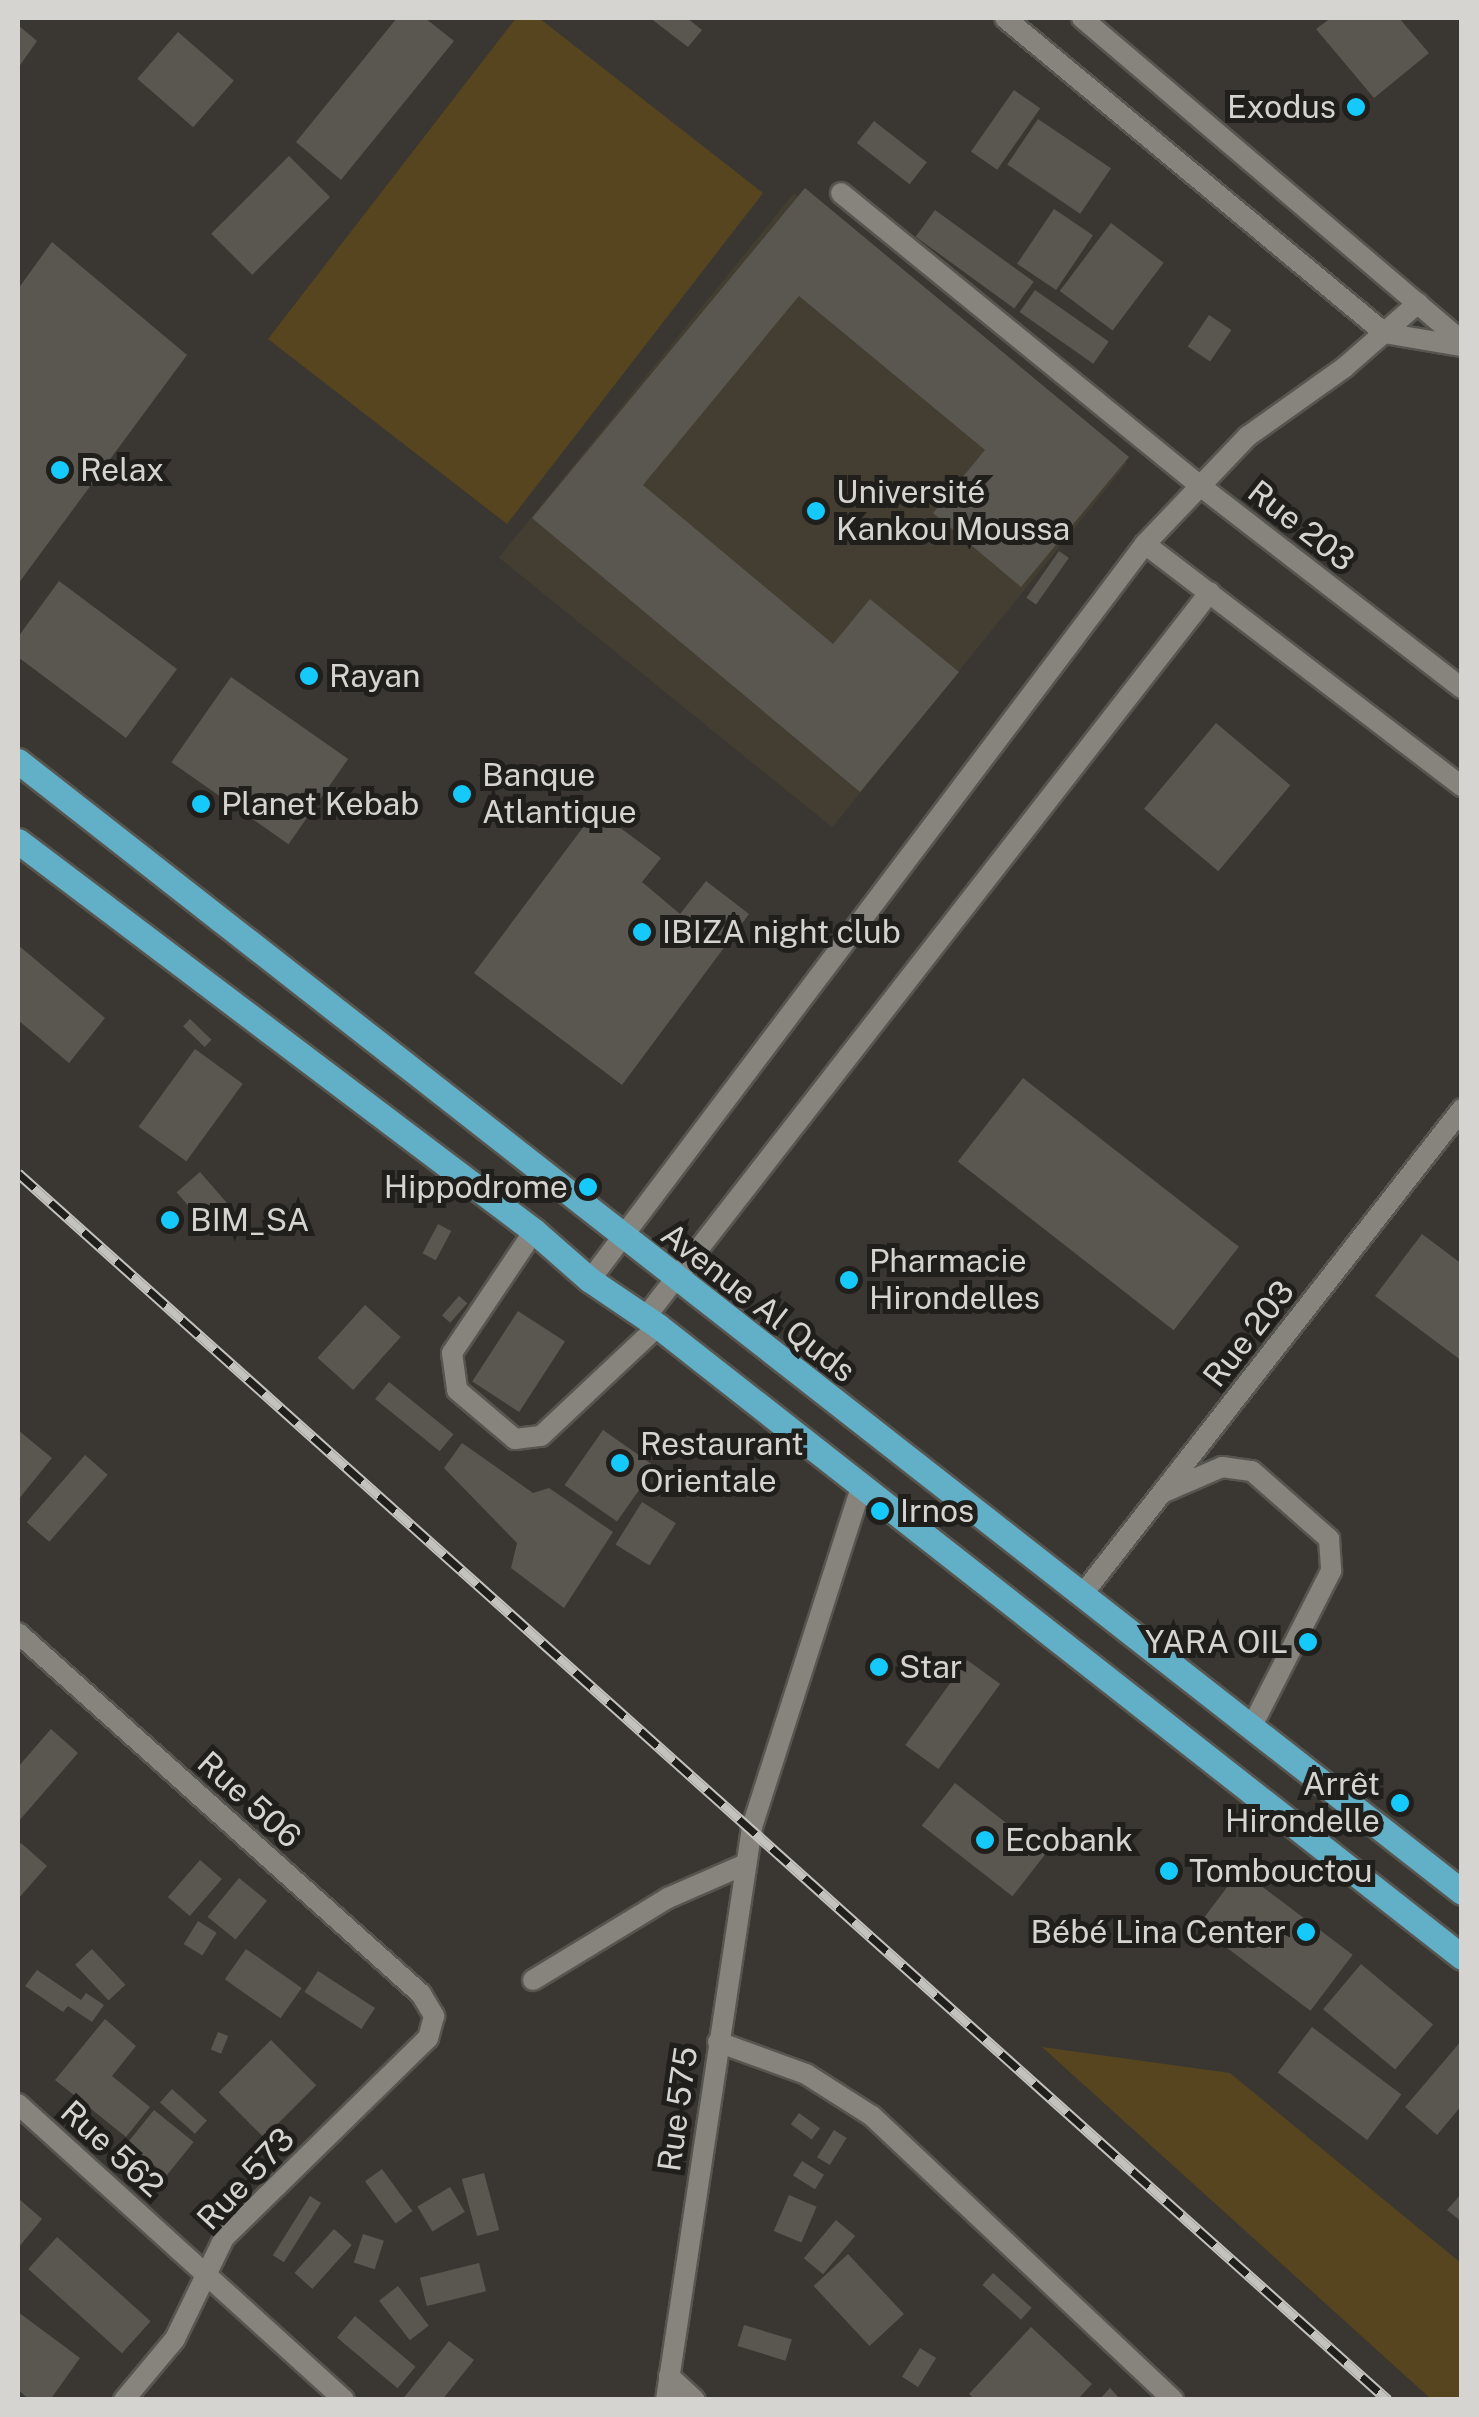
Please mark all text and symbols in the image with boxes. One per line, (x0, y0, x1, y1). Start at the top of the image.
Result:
place label: Exodus (1227, 88, 1336, 126)
marker: Exodus (1345, 96, 1367, 118)
place label: Relax (80, 451, 164, 489)
marker: Relax (49, 459, 71, 481)
street label: Rue 203 (1240, 473, 1362, 579)
place label: Université Kankou Moussa (836, 474, 1070, 549)
marker: Université Kankou Moussa (805, 500, 827, 522)
place label: Rayan (329, 657, 420, 695)
marker: Rayan (298, 665, 320, 687)
place label: Banque Atlantique (482, 757, 637, 832)
marker: Banque Atlantique (451, 783, 473, 805)
place label: Planet Kebab (221, 785, 419, 823)
marker: Planet Kebab (190, 793, 212, 815)
place label: IBIZA night club (662, 913, 901, 951)
marker: IBIZA night club (631, 921, 653, 943)
place label: Hippodrome (384, 1168, 568, 1206)
marker: Hippodrome (577, 1176, 599, 1198)
place label: BIM_SA (190, 1201, 309, 1239)
marker: BIM_SA (159, 1209, 181, 1231)
street label: Avenue Al Quds (653, 1215, 863, 1391)
place label: Pharmacie Hirondelles (869, 1243, 1040, 1318)
marker: Pharmacie Hirondelles (838, 1269, 860, 1291)
street label: Rue 203 (1196, 1273, 1302, 1395)
place label: Restaurant Orientale (640, 1426, 804, 1501)
marker: Restaurant Orientale (609, 1452, 631, 1474)
place label: Irnos (900, 1492, 974, 1530)
marker: Irnos (869, 1500, 891, 1522)
place label: YARA OIL (1145, 1623, 1288, 1661)
marker: YARA OIL (1297, 1631, 1319, 1653)
place label: Star (899, 1648, 962, 1686)
marker: Star (868, 1656, 890, 1678)
street label: Rue 506 (189, 1744, 309, 1856)
place label: Arrêt Hirondelle (1225, 1766, 1380, 1841)
marker: Arrêt Hirondelle (1389, 1792, 1411, 1814)
place label: Ecobank (1005, 1821, 1133, 1859)
marker: Ecobank (974, 1829, 996, 1851)
place label: Tombouctou (1189, 1852, 1373, 1890)
marker: Tombouctou (1158, 1860, 1180, 1882)
place label: Bébé Lina Center (1030, 1913, 1286, 1951)
marker: Bébé Lina Center (1295, 1921, 1317, 1943)
street label: Rue 575 (650, 2044, 706, 2174)
street label: Rue 562 (53, 2093, 171, 2205)
street label: Rue 573 (189, 2120, 303, 2238)

